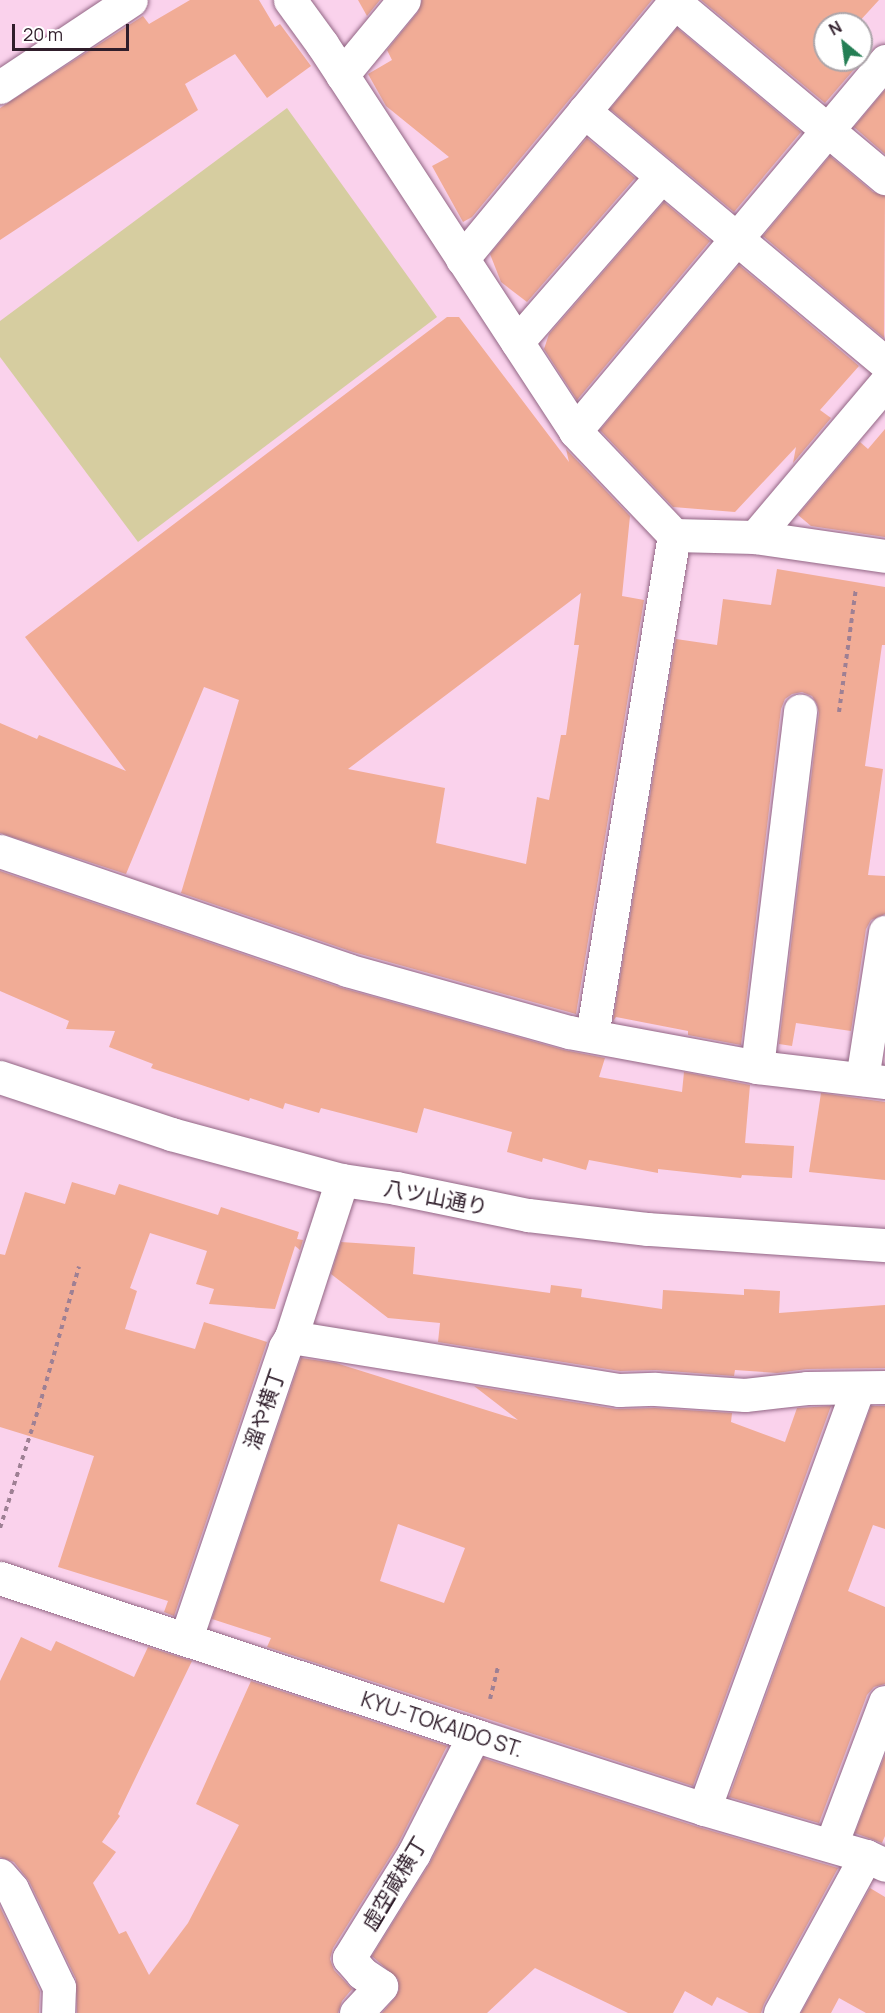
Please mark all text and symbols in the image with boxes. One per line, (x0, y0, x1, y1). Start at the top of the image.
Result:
scale bar (15, 12, 132, 50)
north arrow (813, 12, 873, 72)
text: N (825, 16, 846, 40)
text: 20 m (23, 22, 63, 46)
street label: 八ツ山通り (382, 1175, 490, 1219)
street label: 溜や横丁 (238, 1365, 290, 1453)
street label: KYU-TOKAIDO ST. (358, 1686, 526, 1762)
street label: 虚空蔵横丁 (356, 1832, 432, 1934)

